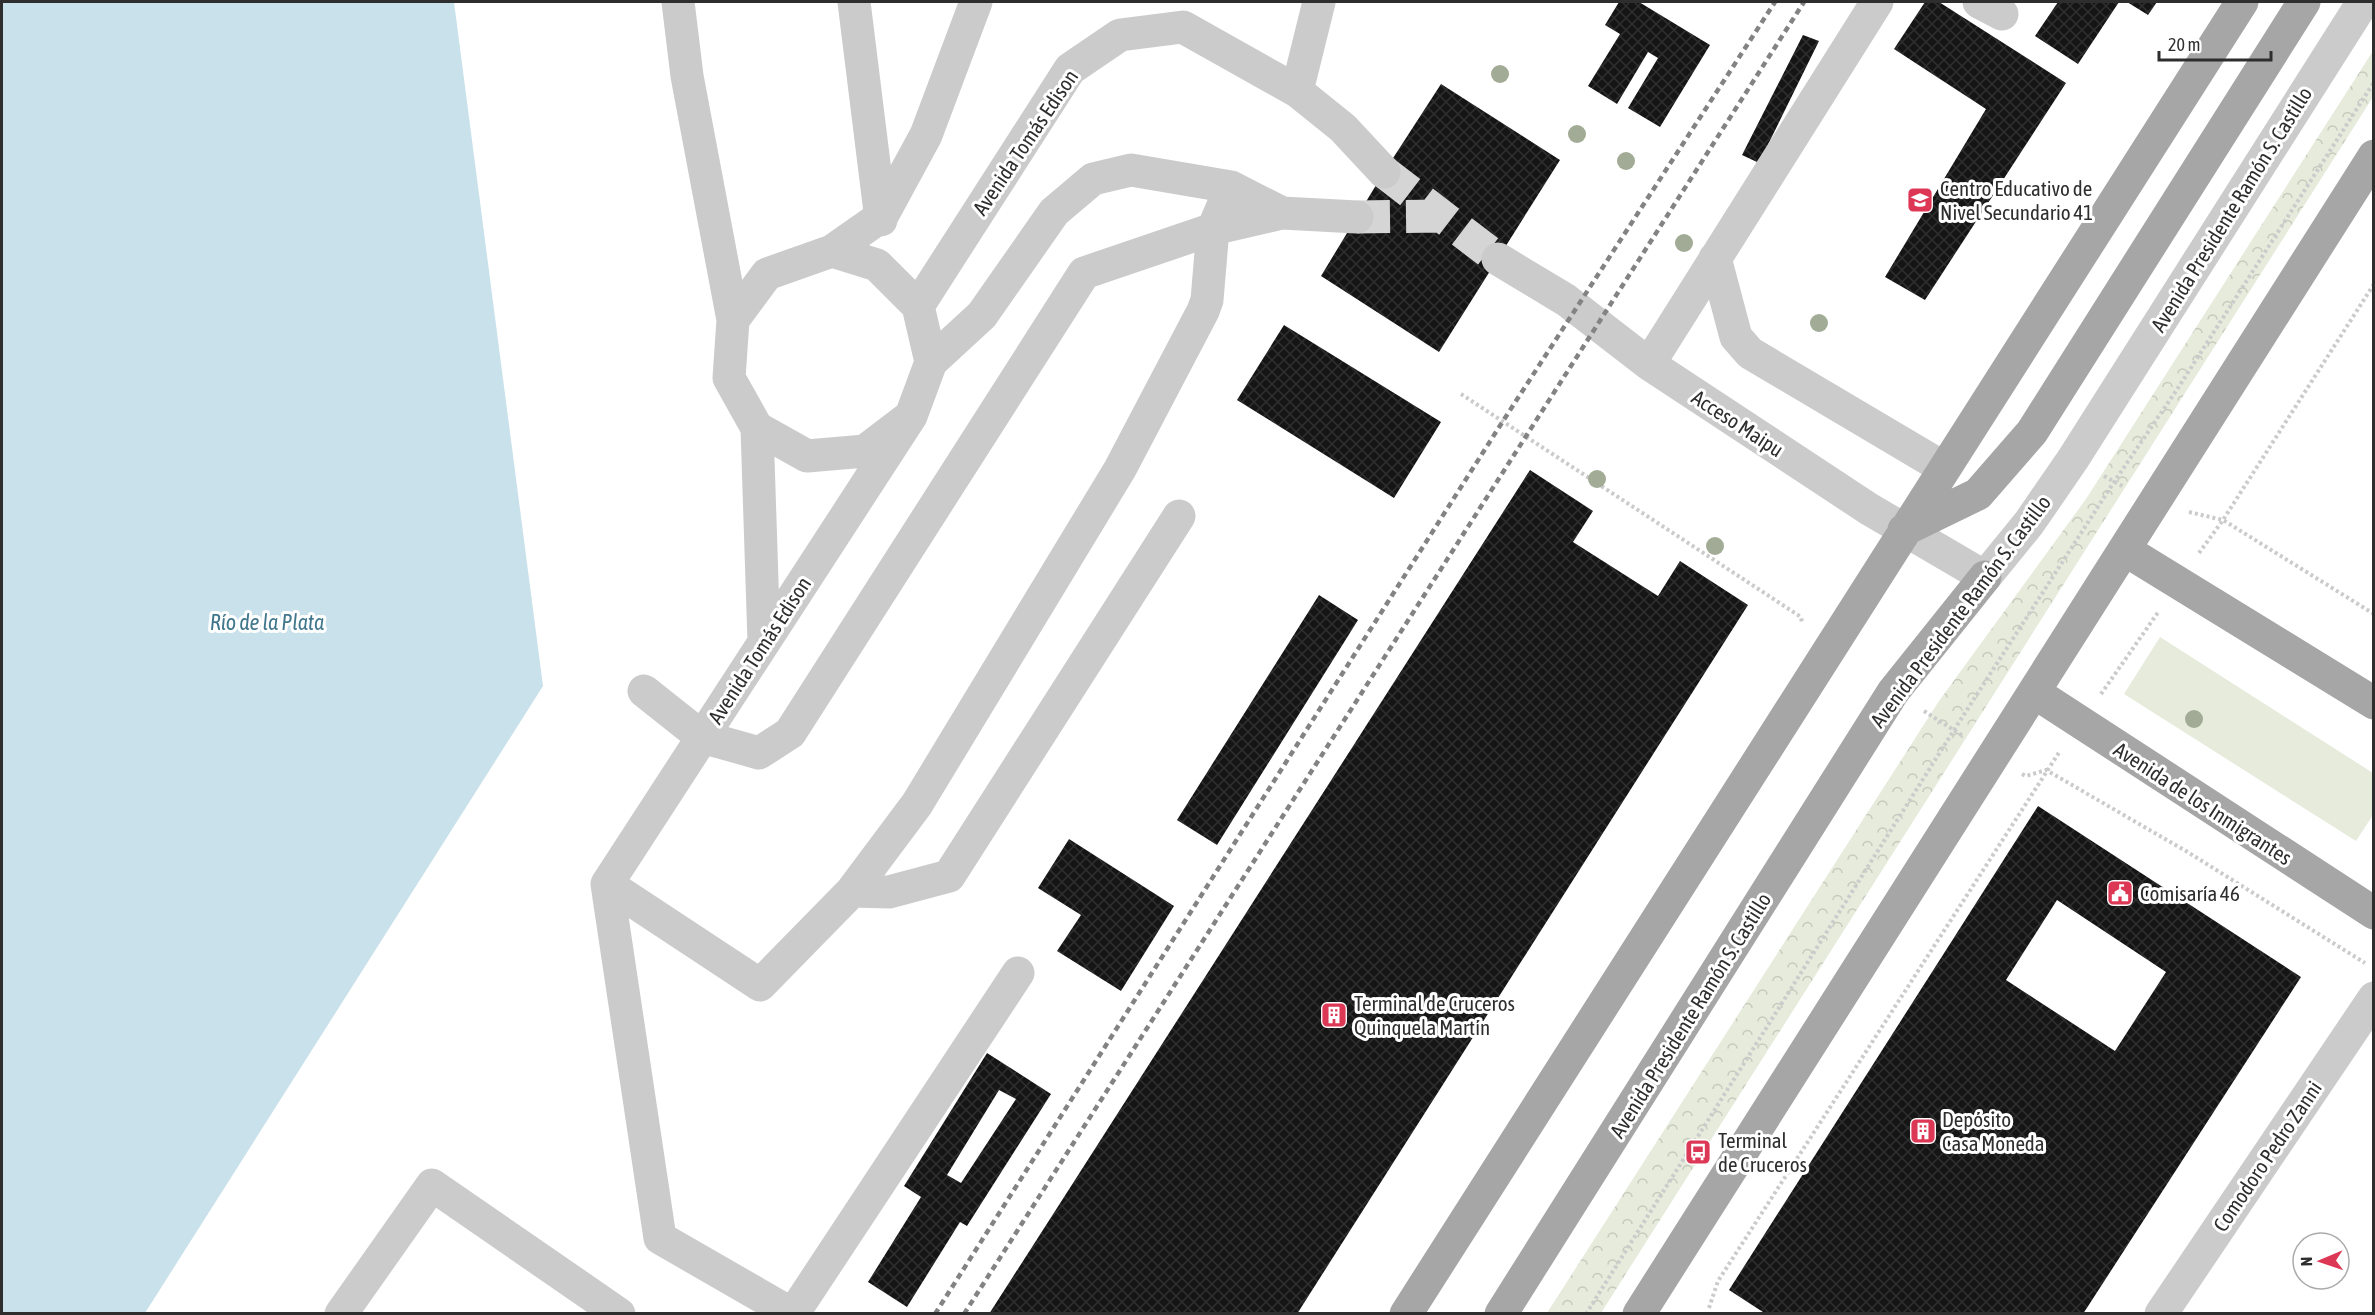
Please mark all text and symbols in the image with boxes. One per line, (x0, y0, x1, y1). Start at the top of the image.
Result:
scale bar (2159, 24, 2272, 62)
text: 20 m (2168, 34, 2200, 55)
street label: Avenida Tomás Edison (967, 65, 1083, 219)
street label: Avenida Presidente Ramón S. Castillo (2146, 82, 2316, 336)
place label: Centro Educativo de Nivel Secundario 41 (1940, 176, 2093, 224)
school or university icon: Centro Educativo de Nivel Secundario 41 (1905, 185, 1935, 215)
street label: Acceso Maipu (1688, 385, 1788, 461)
street label: Avenida Presidente Ramón S. Castillo (1865, 490, 2055, 732)
street label: Avenida Tomás Edison (703, 572, 815, 728)
water label: Río de la Plata (210, 609, 324, 635)
street label: Avenida de los Inmigrantes (2110, 737, 2296, 869)
public building icon: Comisaría 46 (2105, 878, 2135, 908)
place label: Comisaría 46 (2140, 881, 2240, 905)
street label: Avenida Presidente Ramón S. Castillo (1605, 888, 1775, 1142)
place label: Terminal de Cruceros Quinquela Martín (1354, 991, 1515, 1039)
building icon: Terminal de Cruceros Quinquela Martín (1319, 1000, 1349, 1030)
street label: Comodoro Pedro Zanni (2208, 1076, 2326, 1236)
place label: Depósito Casa Moneda (1942, 1107, 2045, 1155)
building icon: Depósito Casa Moneda (1908, 1116, 1938, 1146)
place label: Terminal de Cruceros (1718, 1128, 1807, 1176)
bus stop icon: Terminal de Cruceros (1683, 1137, 1713, 1167)
north arrow (2291, 1231, 2351, 1291)
text: N (2297, 1256, 2315, 1267)

